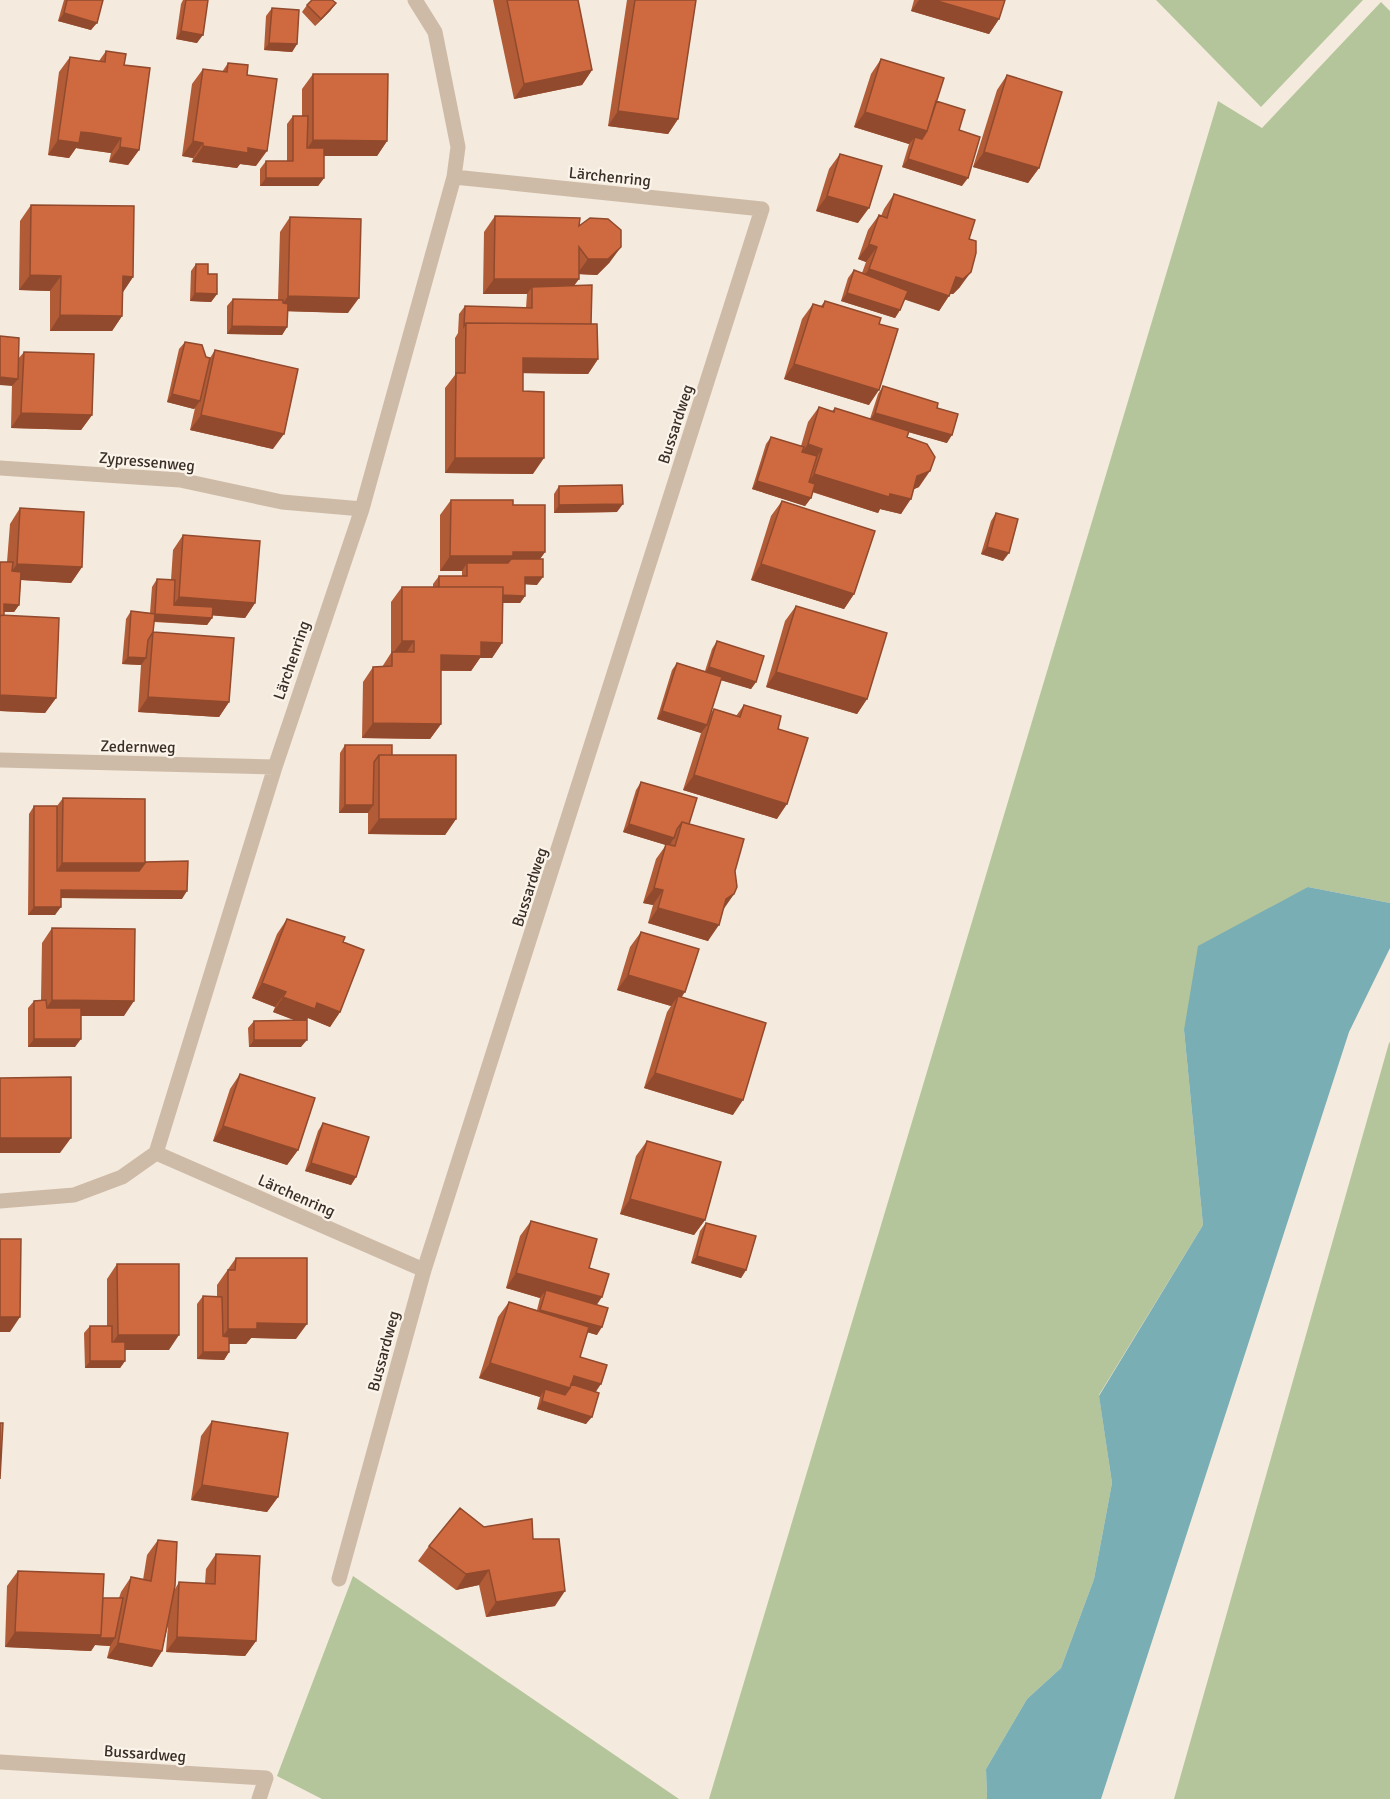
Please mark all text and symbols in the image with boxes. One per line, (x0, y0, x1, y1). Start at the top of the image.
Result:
street label: Lärchenring (568, 163, 652, 191)
street label: Bussardweg (654, 382, 698, 467)
street label: Zypressenweg (98, 448, 196, 476)
street label: Lärchenring (269, 618, 315, 703)
street label: Zedernweg (100, 736, 176, 758)
street label: Bussardweg (508, 845, 552, 930)
street label: Lärchenring (255, 1170, 338, 1222)
street label: Bussardweg (364, 1309, 404, 1394)
street label: Bussardweg (103, 1741, 187, 1767)

